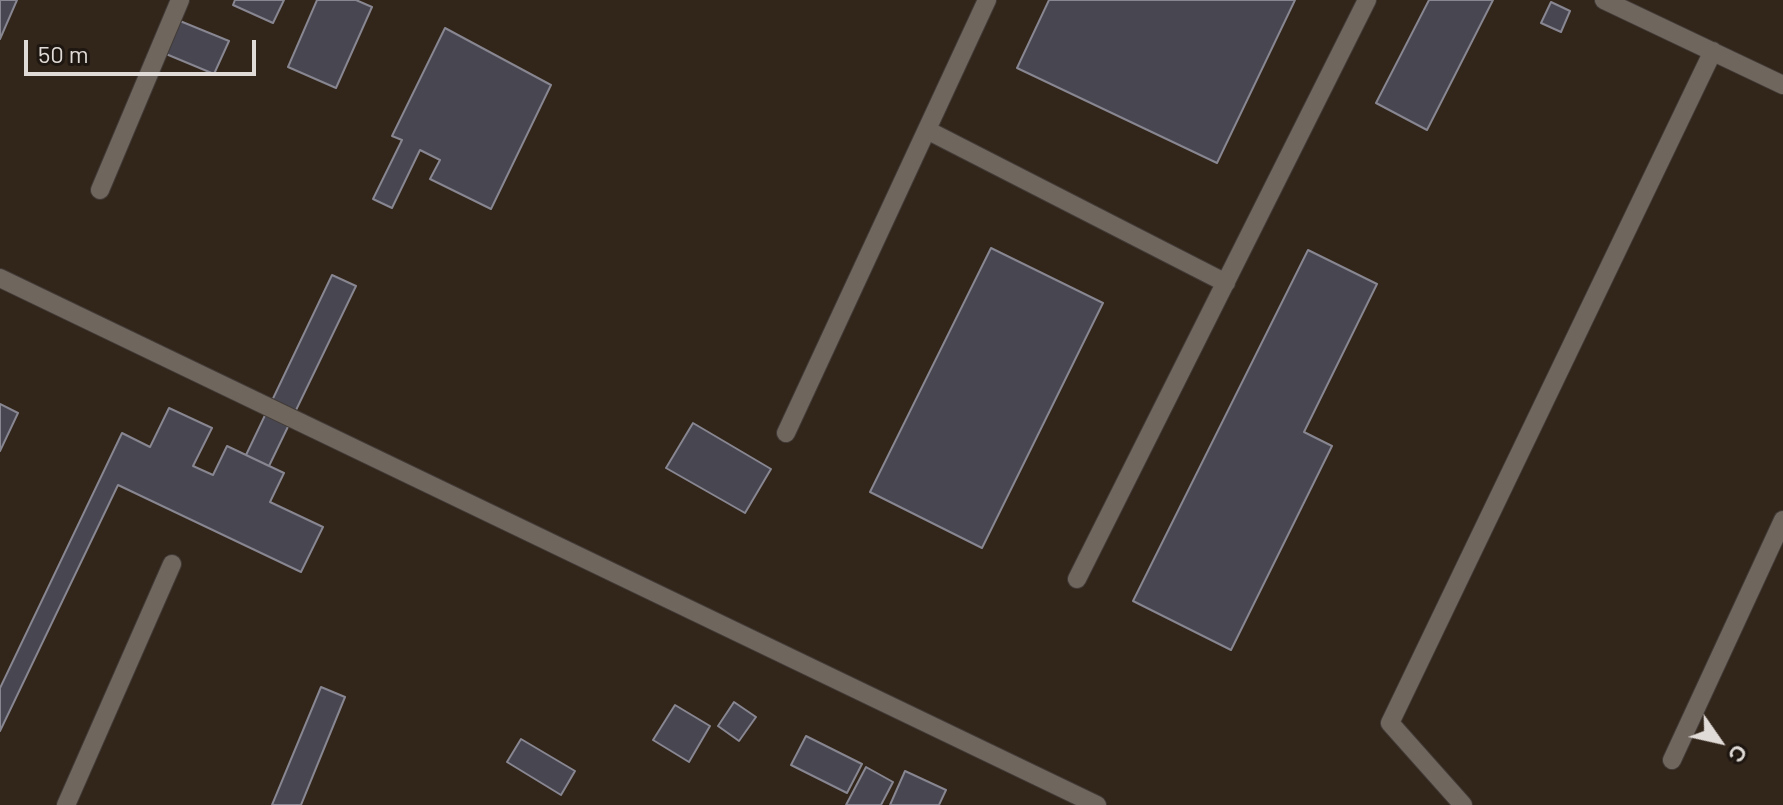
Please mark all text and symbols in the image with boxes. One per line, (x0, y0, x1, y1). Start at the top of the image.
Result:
scale bar (28, 24, 260, 74)
text: 50 m (38, 39, 89, 68)
north arrow (1679, 701, 1759, 781)
text: С (1724, 741, 1754, 768)

